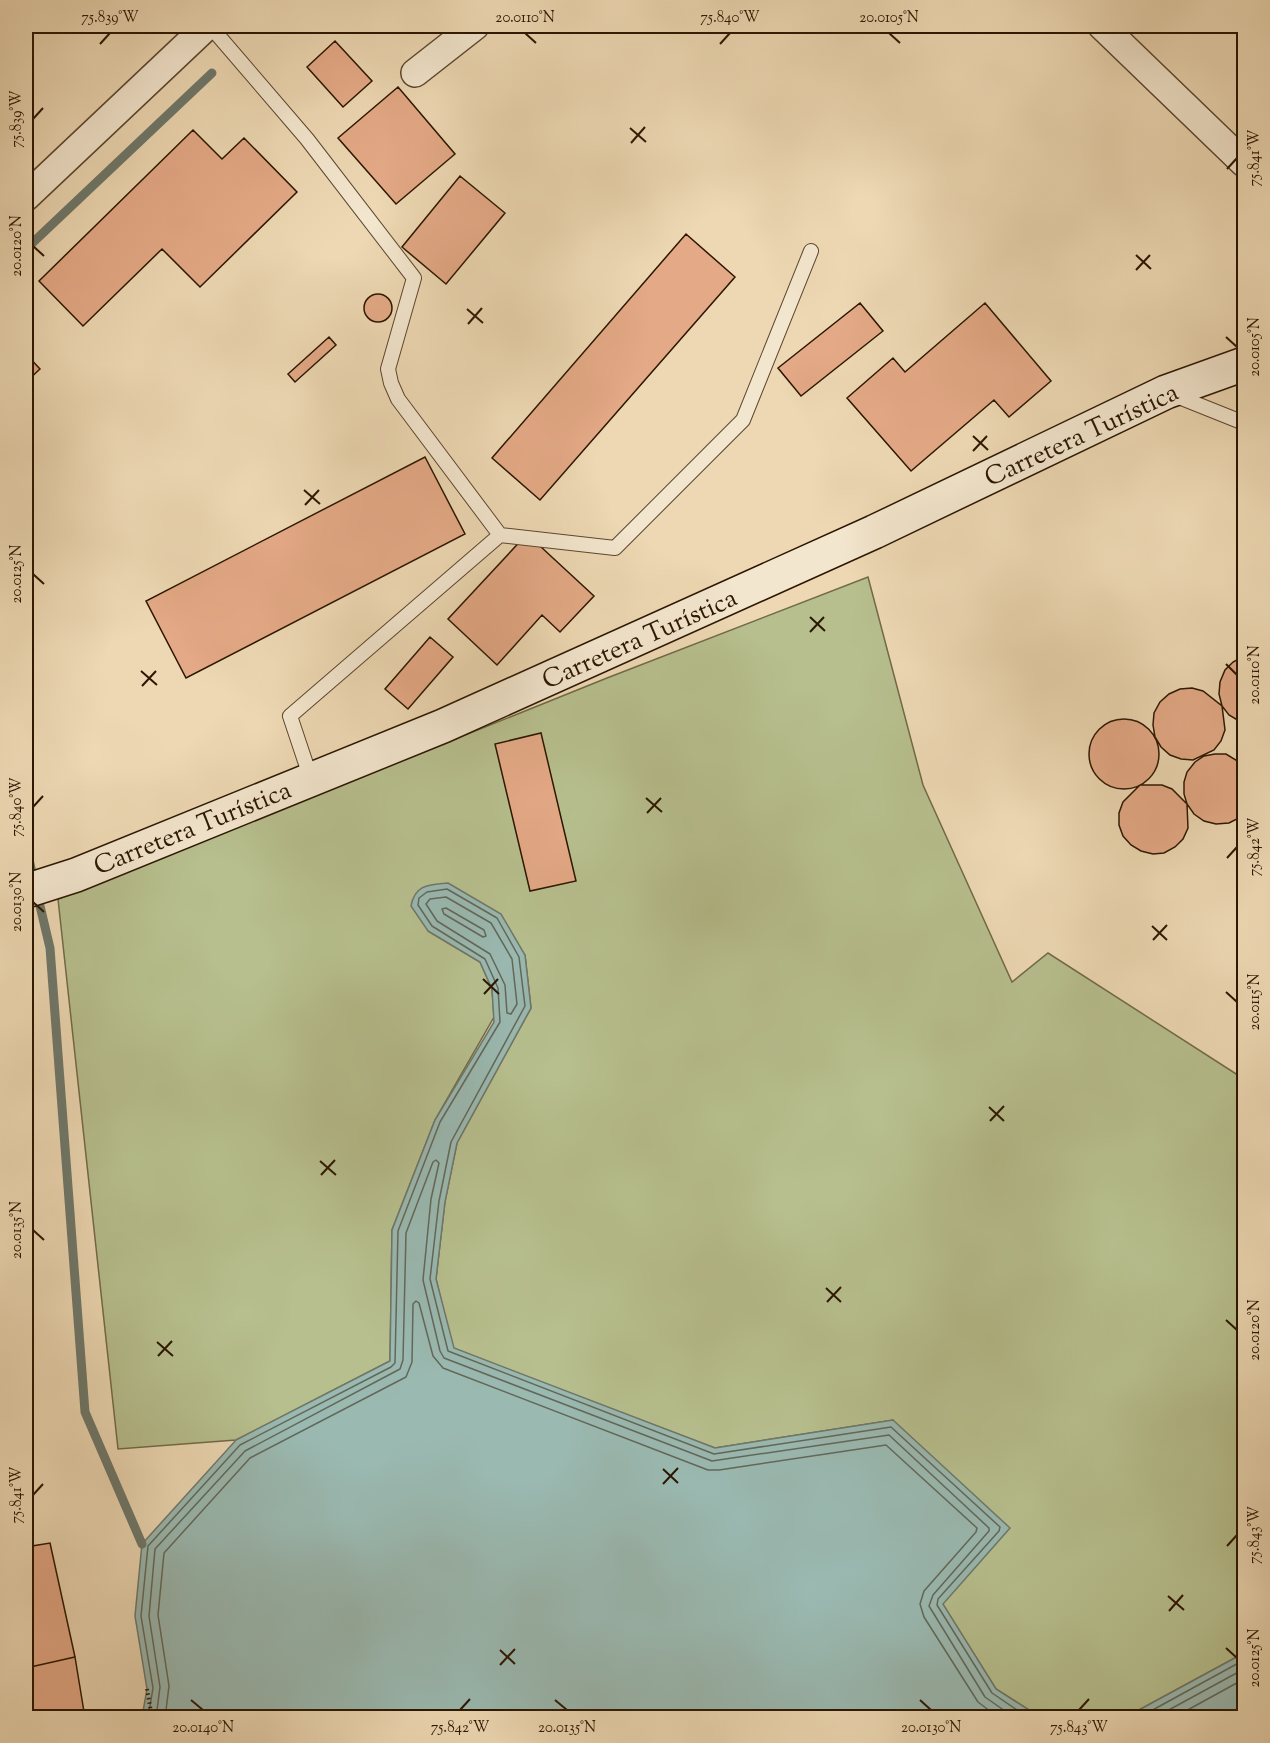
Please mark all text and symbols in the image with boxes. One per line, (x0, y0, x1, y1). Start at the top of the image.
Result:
text: 75.839°W (81, 8, 139, 29)
text: 20.0110°N (495, 8, 555, 29)
text: 75.840°W (700, 8, 760, 29)
text: 20.0105°N (859, 8, 919, 29)
text: 75.839°W (7, 90, 28, 148)
text: 75.841°W (1245, 129, 1266, 186)
text: 20.0120°N (7, 215, 28, 277)
text: 20.0105°N (1245, 317, 1266, 377)
street label: Carretera Turística (979, 375, 1185, 497)
text: 20.0125°N (7, 545, 28, 603)
street label: Carretera Turística (536, 581, 744, 700)
text: 20.0110°N (1245, 645, 1266, 705)
street label: Carretera Turística (89, 773, 297, 886)
text: 75.840°W (7, 777, 28, 837)
text: 75.842°W (1245, 817, 1266, 876)
text: 20.0130°N (7, 872, 28, 932)
text: 20.0115°N (1245, 974, 1266, 1030)
text: 20.0135°N (7, 1201, 28, 1259)
text: 20.0120°N (1245, 1299, 1266, 1361)
text: 75.841°W (7, 1466, 28, 1523)
text: 75.843°W (1245, 1506, 1266, 1564)
text: 20.0125°N (1245, 1629, 1266, 1687)
text: 20.0140°N (172, 1718, 234, 1739)
text: 75.842°W (431, 1718, 490, 1739)
text: 20.0135°N (538, 1718, 596, 1739)
text: 20.0130°N (901, 1718, 961, 1739)
text: 75.843°W (1050, 1718, 1108, 1739)

